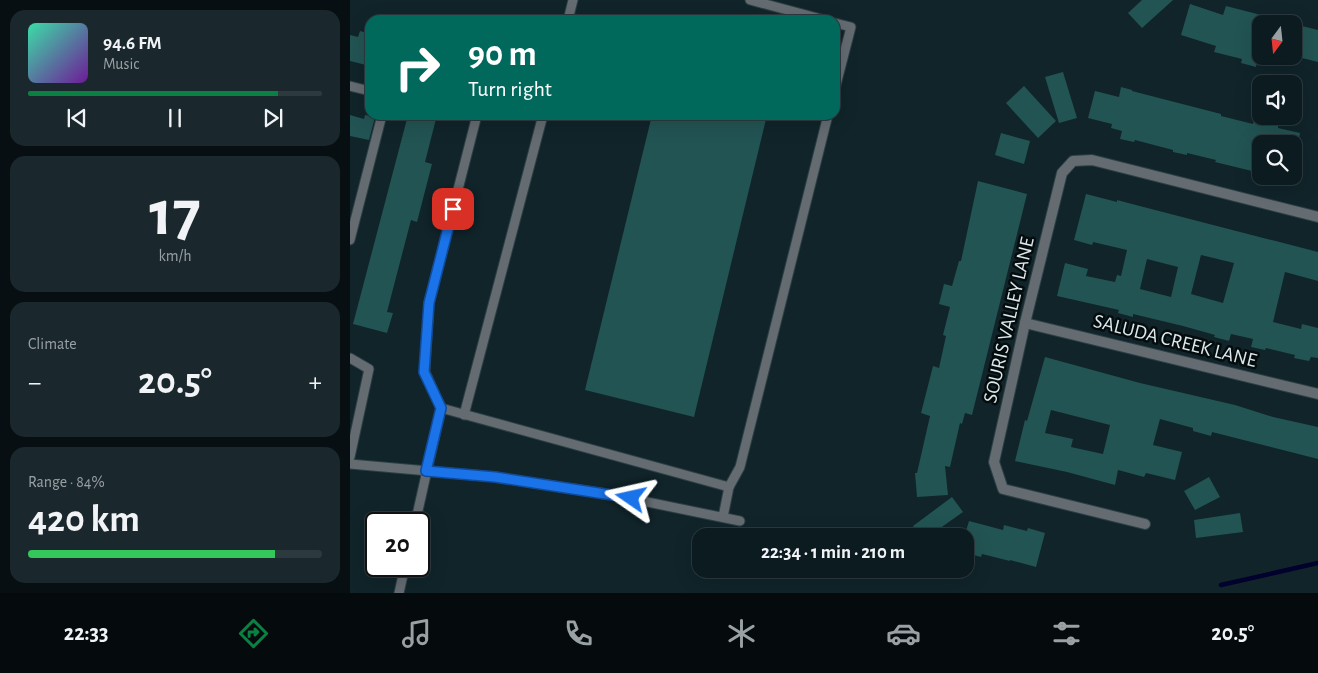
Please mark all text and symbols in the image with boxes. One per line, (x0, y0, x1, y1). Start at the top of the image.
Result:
north arrow (1252, 15, 1302, 65)
map controls (1252, 15, 1302, 185)
text: 94.6 FM (103, 34, 162, 53)
icon: right (385, 35, 450, 100)
text: 90 m (468, 37, 537, 72)
text: Music (103, 56, 139, 72)
button: sound (1252, 75, 1302, 125)
text: Turn right (468, 78, 552, 100)
icon: previous (63, 104, 91, 132)
icon: pause (161, 104, 189, 132)
icon: next (259, 104, 287, 132)
button: search (1252, 135, 1302, 185)
text: 17 (149, 182, 201, 247)
pin (432, 188, 474, 230)
icon: arrive (439, 195, 467, 223)
street label: SOURIS VALLEY LANE (980, 235, 1038, 405)
text: km/h (158, 248, 192, 264)
street label: SALUDA CREEK LANE (1091, 311, 1259, 371)
text: Climate (28, 336, 77, 352)
text: 20.5° (138, 363, 212, 401)
text: − (28, 369, 41, 397)
text: + (309, 369, 322, 397)
position arrow (604, 471, 656, 523)
text: Range · 84% (28, 474, 105, 490)
text: 420 km (28, 501, 140, 539)
speed limit sign: 20 (365, 512, 430, 577)
text: 22:34 · 1 min · 210 m (761, 543, 905, 562)
icon: directions (236, 616, 271, 651)
icon: music (399, 616, 434, 651)
icon: phone (561, 616, 596, 651)
icon: climate (724, 616, 759, 651)
icon: car (886, 616, 921, 651)
icon: filters (1049, 616, 1084, 651)
text: 22:33 (64, 622, 109, 644)
text: 20.5° (1211, 622, 1254, 644)

